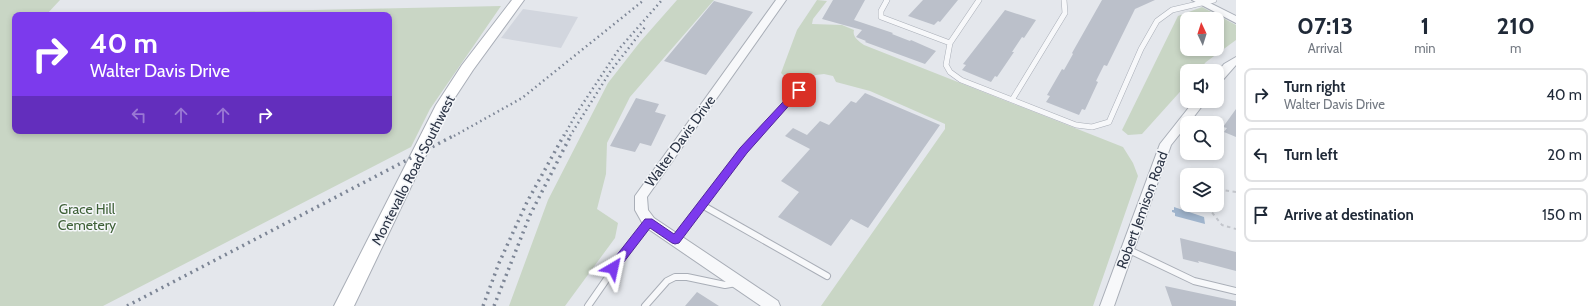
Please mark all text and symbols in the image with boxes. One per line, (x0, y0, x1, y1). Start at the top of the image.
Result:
text: 07:13 (1297, 11, 1353, 40)
text: 1 (1420, 11, 1429, 40)
text: 210 (1497, 11, 1535, 40)
north arrow (1180, 12, 1224, 56)
map controls (1180, 12, 1224, 212)
text: 40 m (90, 26, 158, 60)
icon: right (24, 28, 76, 80)
text: Arrival (1308, 40, 1342, 56)
text: min (1414, 40, 1436, 56)
text: m (1510, 40, 1522, 56)
text: Walter Davis Drive (90, 60, 230, 82)
button: sound (1180, 64, 1224, 108)
pin (782, 73, 816, 107)
text: Turn right (1284, 78, 1345, 96)
icon: arrive (788, 79, 810, 101)
icon: right (1250, 84, 1272, 106)
text: 40 m (1546, 86, 1582, 104)
street label: Montevallo Road Southwest (367, 92, 459, 248)
street label: Walter Davis Drive (641, 92, 719, 190)
text: Walter Davis Drive (1284, 96, 1385, 112)
icon: left (128, 104, 150, 126)
icon: ahead (170, 104, 192, 126)
icon: ahead (212, 104, 234, 126)
icon: right (254, 104, 276, 126)
button: search (1180, 116, 1224, 160)
icon: left (1250, 144, 1272, 166)
text: Turn left (1284, 146, 1338, 164)
text: 20 m (1547, 146, 1582, 164)
street label: Robert Jemison Road (1112, 149, 1172, 271)
button: layers (1180, 168, 1224, 212)
park label: Grace Hill Cemetery (58, 200, 116, 234)
icon: arrive (1250, 204, 1272, 226)
text: Arrive at destination (1284, 206, 1414, 224)
text: 150 m (1542, 206, 1582, 224)
position arrow (592, 247, 634, 289)

